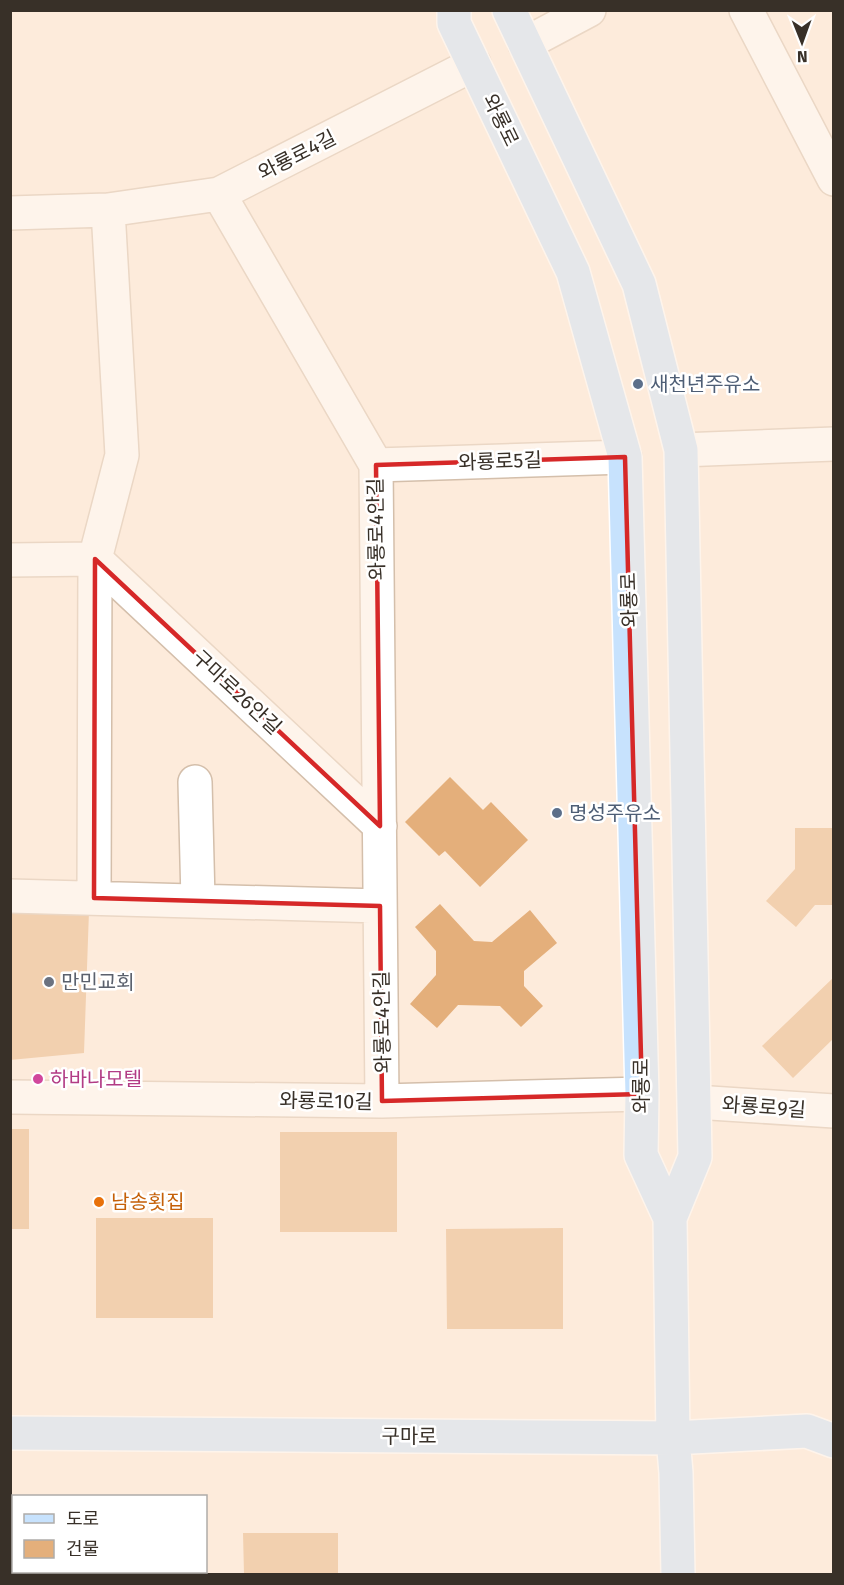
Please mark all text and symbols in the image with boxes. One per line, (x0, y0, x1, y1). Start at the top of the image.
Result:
north arrow (772, 12, 832, 72)
text: N (797, 47, 808, 66)
street label: 와룡로 (478, 90, 524, 150)
street label: 와룡로4길 (254, 125, 340, 185)
place label: 새천년주유소 (650, 372, 760, 396)
marker: 새천년주유소 (631, 377, 645, 391)
street label: 와룡로5길 (458, 448, 542, 474)
street label: 와룡로4안길 (363, 477, 389, 581)
street label: 와룡로 (616, 572, 642, 628)
street label: 구마로26안길 (188, 645, 286, 739)
place label: 명성주유소 (569, 801, 661, 825)
marker: 명성주유소 (550, 806, 564, 820)
place label: 만민교회 (61, 970, 135, 994)
street label: 와룡로4안길 (369, 970, 395, 1074)
marker: 만민교회 (42, 975, 56, 989)
street label: 와룡로 (629, 1058, 653, 1114)
place label: 하바나모텔 (50, 1067, 142, 1091)
marker: 하바나모텔 (31, 1072, 45, 1086)
street label: 와룡로10길 (279, 1088, 373, 1114)
street label: 와룡로9길 (721, 1092, 807, 1122)
place label: 남송횟집 (111, 1190, 185, 1214)
marker: 남송횟집 (92, 1195, 106, 1209)
street label: 구마로 (381, 1424, 437, 1448)
legend (12, 1495, 207, 1573)
text: 도로 (66, 1508, 99, 1530)
text: 건물 (66, 1538, 99, 1560)

